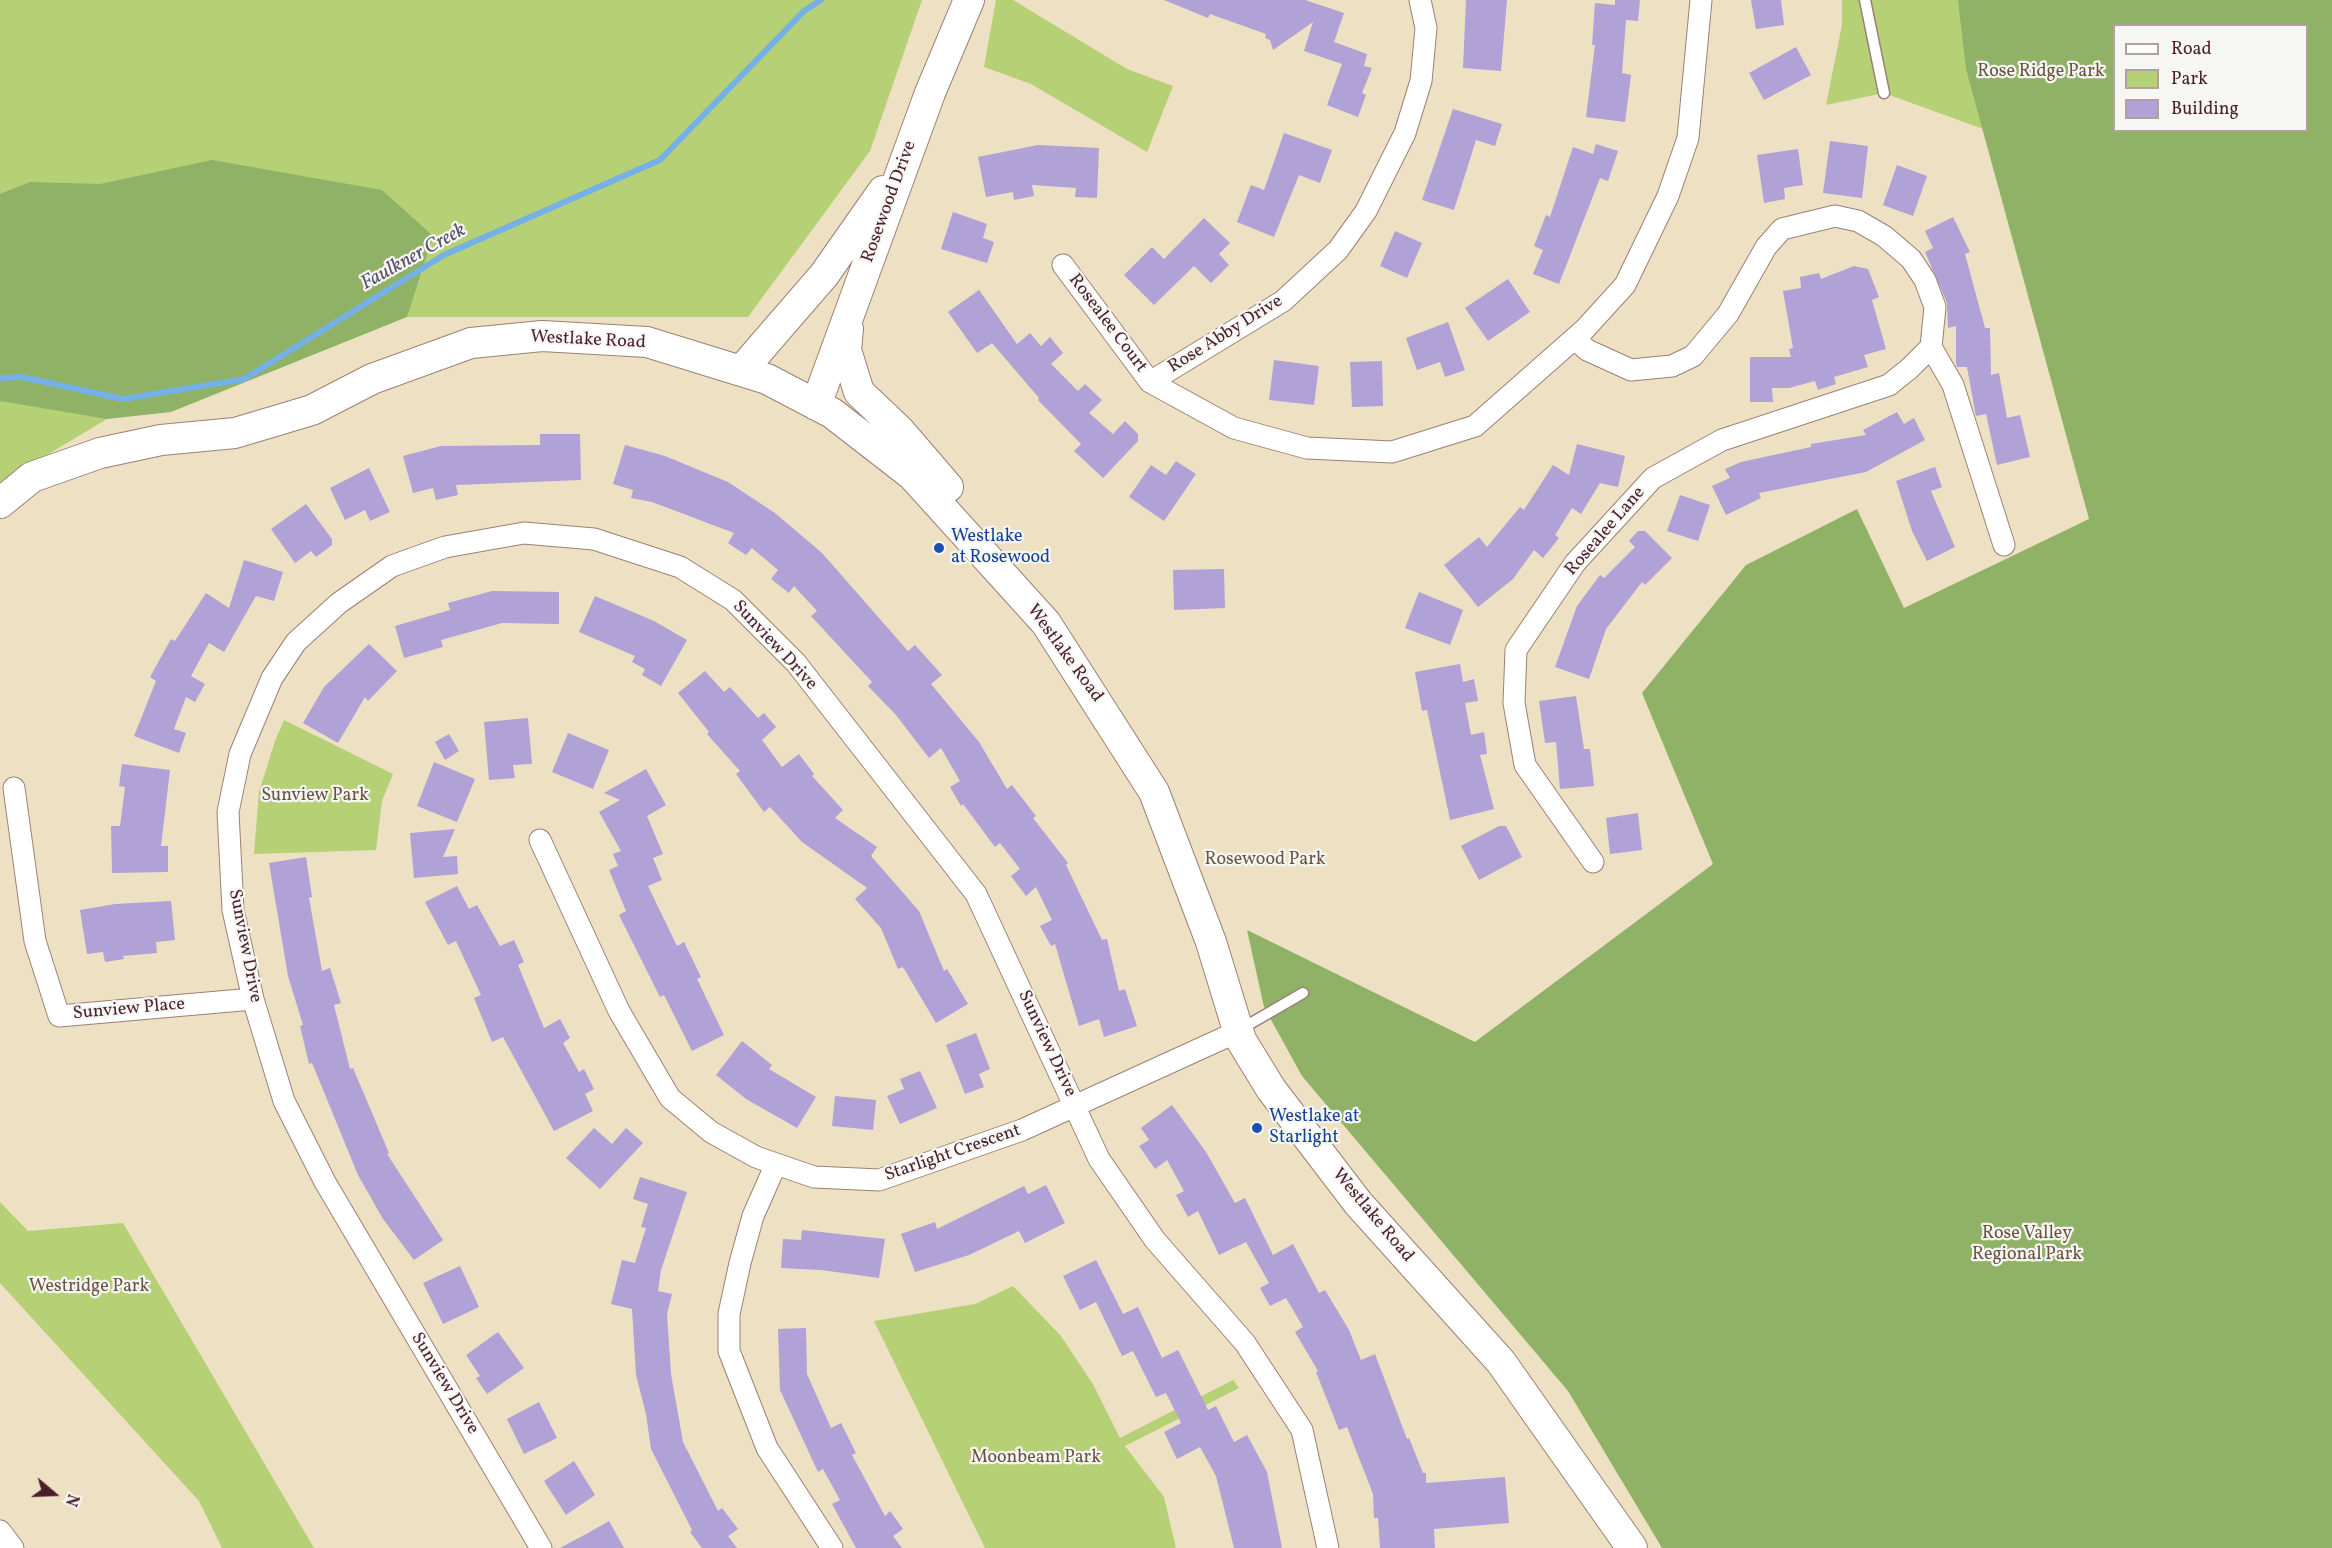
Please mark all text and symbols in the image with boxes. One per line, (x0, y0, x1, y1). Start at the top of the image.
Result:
legend (2113, 24, 2308, 132)
text: Road (2171, 37, 2212, 62)
park label: Rose Ridge Park (1977, 62, 2105, 84)
text: Park (2171, 67, 2208, 92)
text: Building (2171, 97, 2239, 122)
street label: Rosewood Drive (858, 138, 922, 266)
water label: Faulkner Creek (357, 219, 471, 297)
street label: Rosealee Court (1063, 270, 1151, 378)
street label: Rose Abby Drive (1165, 291, 1287, 379)
street label: Westlake Road (530, 327, 646, 355)
street label: Rosealee Lane (1561, 483, 1651, 581)
place label: Westlake at Rosewood (951, 527, 1050, 570)
marker: Westlake at Rosewood (932, 541, 946, 555)
street label: Sunview Drive (727, 597, 821, 695)
street label: Westlake Road (1021, 601, 1107, 707)
park label: Sunview Park (261, 786, 369, 808)
park label: Rosewood Park (1204, 850, 1326, 872)
street label: Sunview Drive (222, 888, 266, 1004)
street label: Sunview Drive (1012, 987, 1080, 1101)
street label: Sunview Place (72, 994, 186, 1026)
place label: Westlake at Starlight (1269, 1107, 1359, 1150)
street label: Starlight Crescent (882, 1121, 1024, 1187)
marker: Westlake at Starlight (1250, 1121, 1264, 1135)
street label: Westlake Road (1326, 1165, 1418, 1267)
park label: Rose Valley Regional Park (1972, 1224, 2082, 1266)
park label: Westridge Park (29, 1277, 149, 1299)
street label: Sunview Drive (405, 1329, 483, 1439)
park label: Moonbeam Park (971, 1448, 1101, 1470)
north arrow (24, 1464, 84, 1524)
text: N (59, 1491, 83, 1509)

